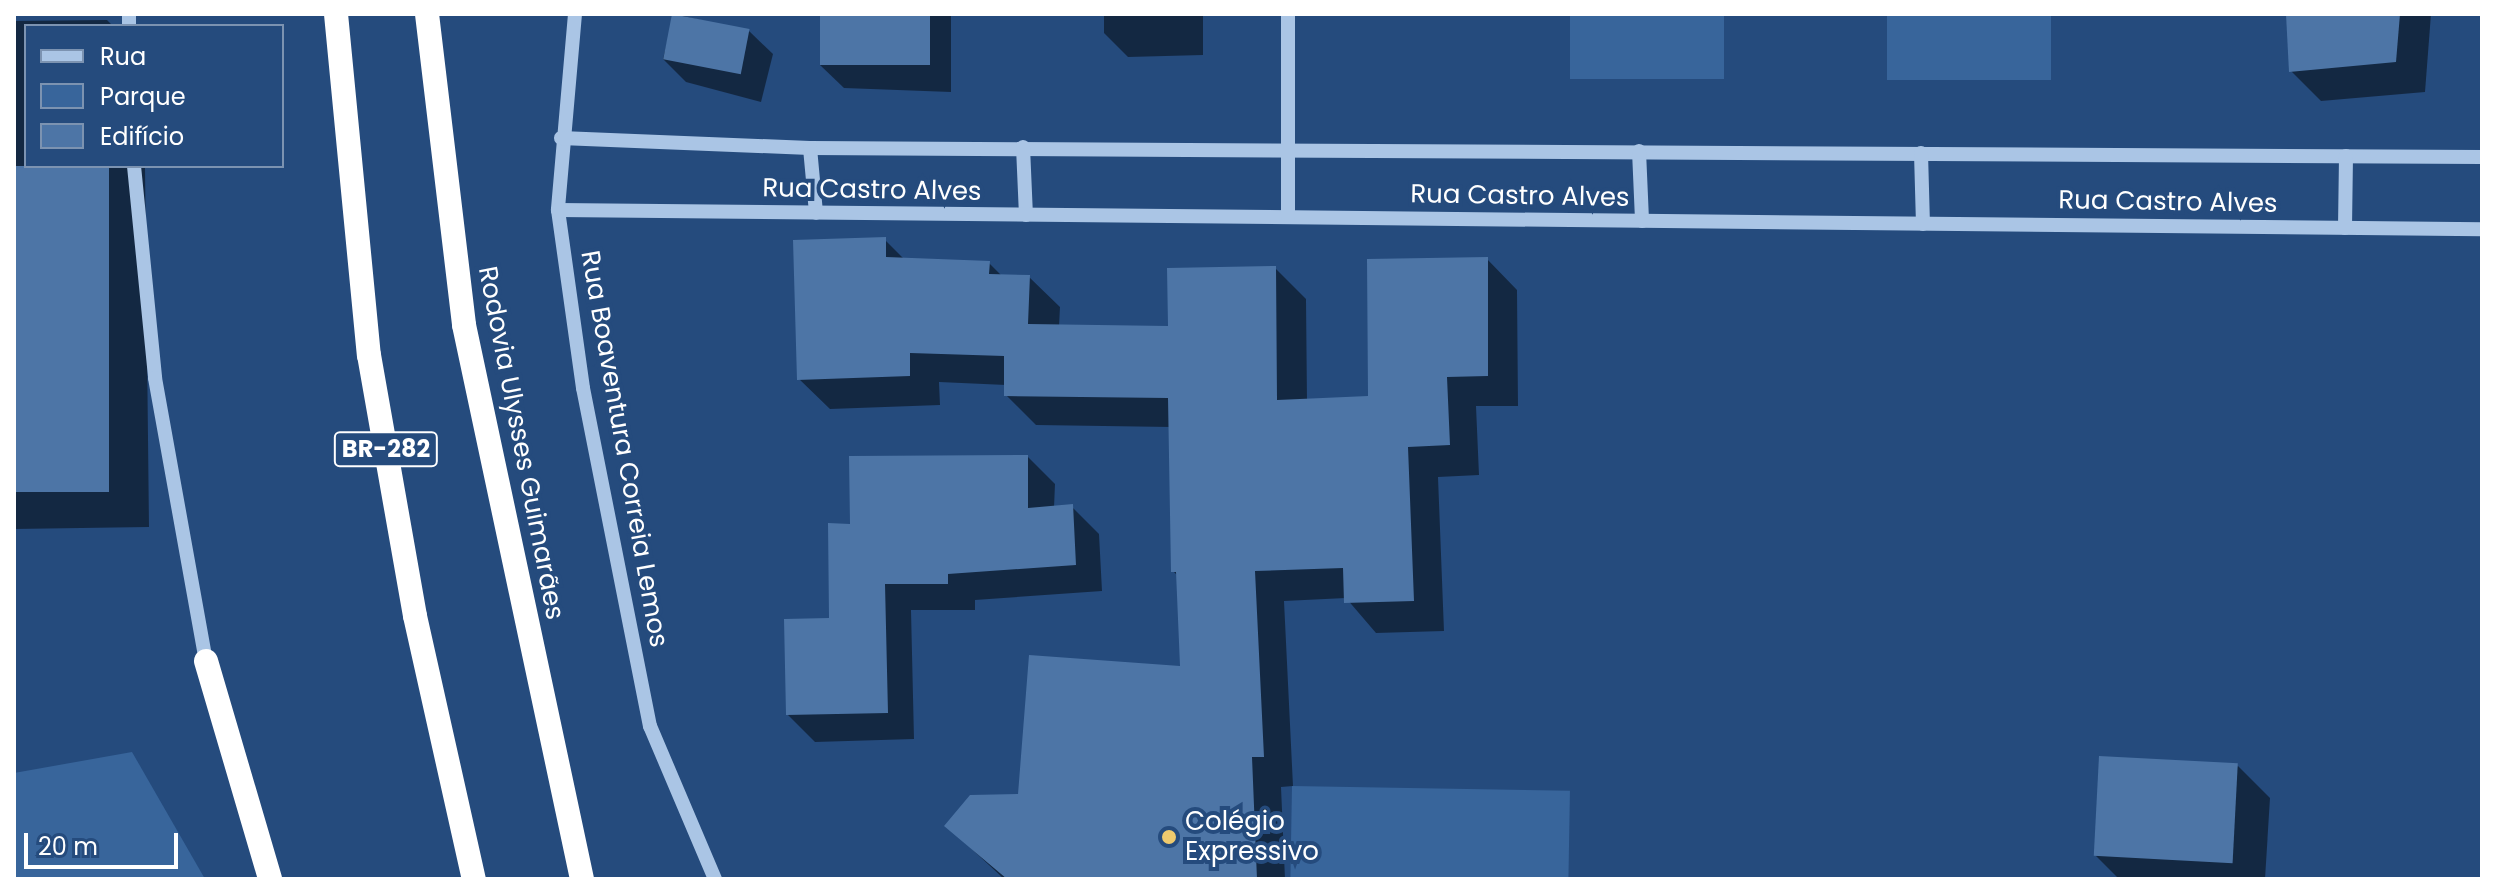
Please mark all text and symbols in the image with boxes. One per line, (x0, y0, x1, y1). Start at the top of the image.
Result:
legend (24, 24, 284, 168)
text: Rua (100, 40, 146, 73)
text: Parque (100, 80, 186, 113)
text: Edifício (100, 120, 184, 153)
street label: Rua Castro Alves (762, 172, 982, 208)
street label: Rua Castro Alves (1410, 178, 1630, 214)
street label: Rua Castro Alves (2058, 184, 2278, 220)
street label: Rua Boaventura Correia Lemos (574, 248, 674, 650)
street label: Rodovia Ulysses Guimarães (471, 264, 571, 622)
road number: BR-282 (332, 429, 440, 469)
place label: Colégio Expressivo (1185, 806, 1319, 868)
scale bar (28, 817, 182, 867)
marker: Colégio Expressivo (1160, 828, 1178, 846)
text: 20 m (38, 830, 98, 863)

